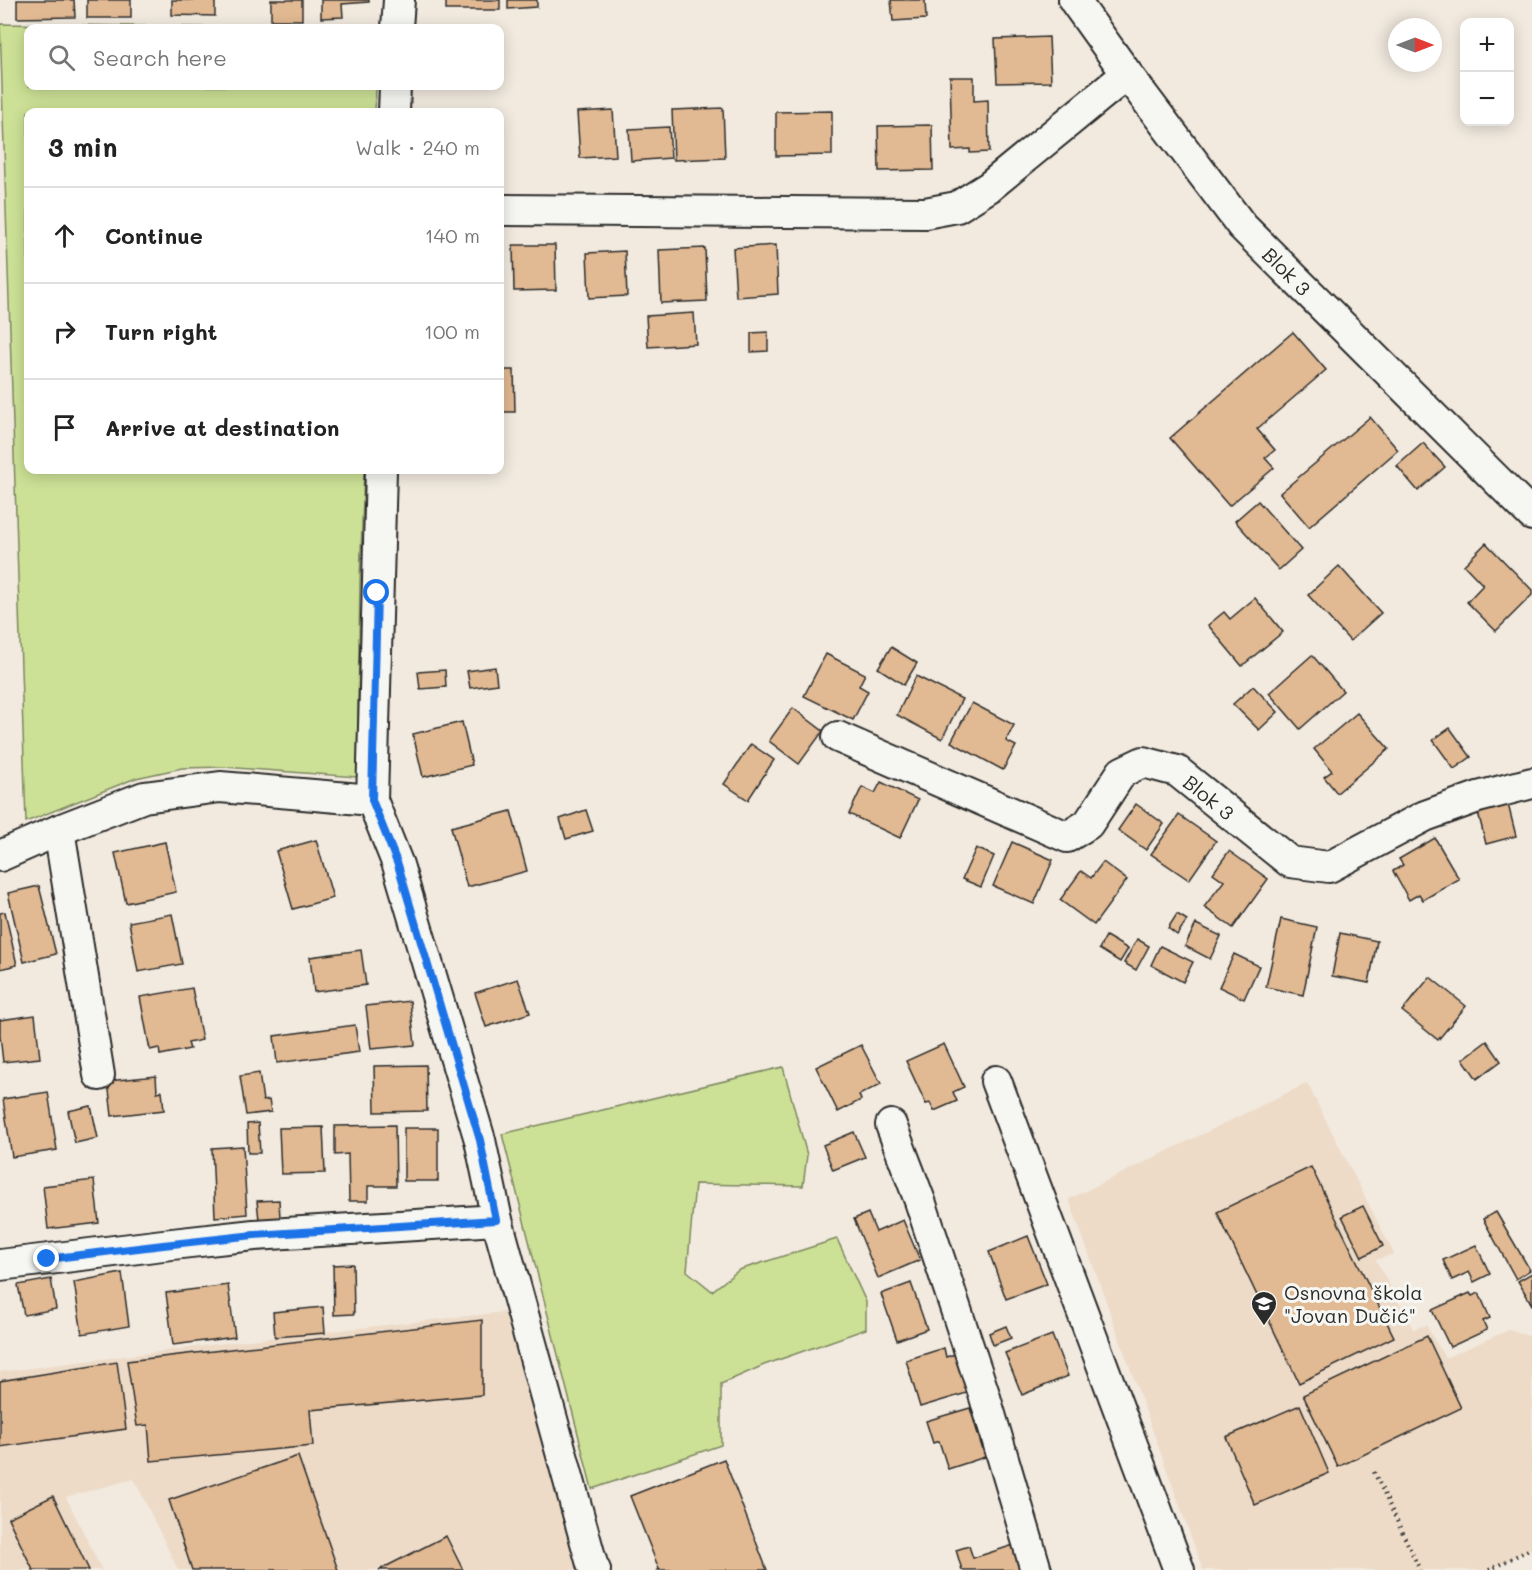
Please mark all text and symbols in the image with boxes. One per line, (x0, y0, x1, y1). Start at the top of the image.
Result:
north arrow (1388, 18, 1442, 72)
map controls (1460, 18, 1514, 126)
button: + (1460, 18, 1514, 72)
search box (24, 24, 504, 90)
icon: search (45, 41, 78, 74)
text: Search here (93, 43, 227, 72)
button: − (1460, 72, 1514, 126)
text: 3 min (48, 130, 117, 164)
text: Walk · 240 m (355, 134, 480, 160)
icon: ahead (48, 219, 81, 252)
text: Continue (105, 221, 203, 250)
text: 140 m (425, 222, 480, 248)
street label: Blok 3 (1257, 241, 1317, 301)
icon: right (48, 315, 81, 348)
text: Turn right (105, 317, 217, 346)
text: 100 m (424, 318, 480, 344)
icon: arrive (48, 411, 81, 444)
text: Arrive at destination (105, 413, 340, 442)
route start (363, 579, 389, 605)
street label: Blok 3 (1178, 769, 1240, 825)
route end (33, 1245, 59, 1271)
place label: Osnovna škola "Jovan Dučić" (1284, 1279, 1423, 1328)
school or university icon: Osnovna škola "Jovan Dučić" (1249, 1289, 1279, 1327)

